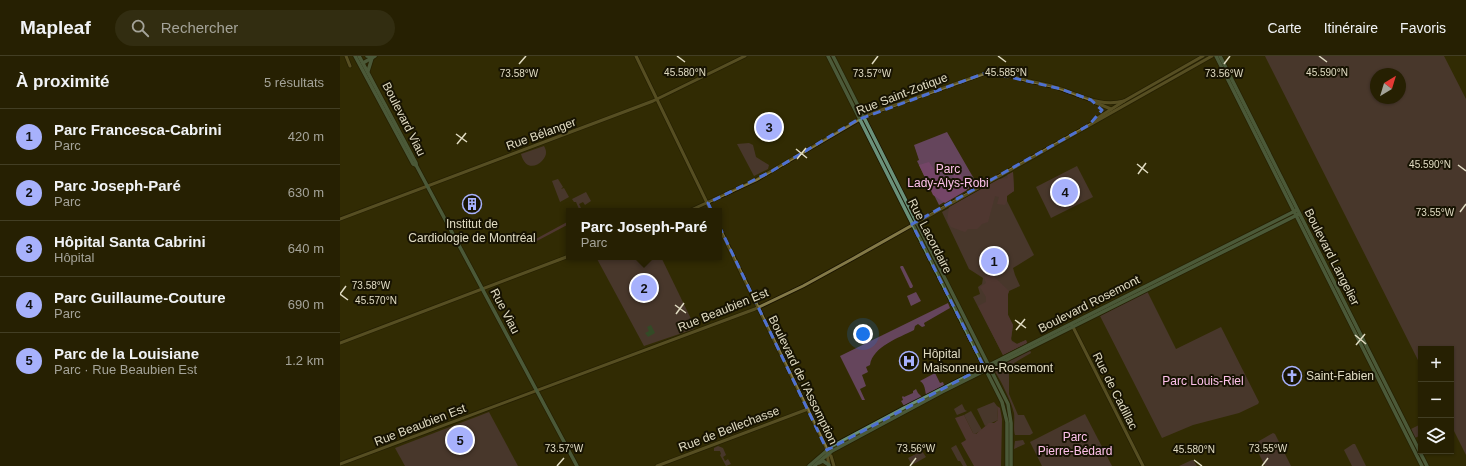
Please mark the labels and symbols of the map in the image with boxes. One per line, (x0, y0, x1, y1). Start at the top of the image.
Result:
text: 45.580°N (664, 67, 706, 78)
text: 45.585°N (985, 67, 1027, 78)
text: 45.590°N (1306, 67, 1348, 78)
text: 73.58°W (500, 68, 539, 79)
text: 73.57°W (853, 68, 892, 79)
text: 73.56°W (1205, 68, 1244, 79)
north arrow (1370, 68, 1406, 104)
street label: Rue Saint-Zotique (854, 70, 950, 118)
street label: Boulevard Viau (379, 80, 429, 158)
pin: 3 (756, 112, 782, 142)
street label: Rue Bélanger (504, 115, 578, 153)
text: 45.590°N (1409, 159, 1451, 170)
park label: Parc Lady-Alys-Robi (907, 162, 989, 190)
pin: 4 (1052, 177, 1078, 207)
building icon: Institut de Cardiologie de Montréal (461, 193, 483, 215)
street label: Rue Lacordaire (905, 196, 955, 276)
street label: Boulevard Langelier (1302, 206, 1362, 308)
text: 73.55°W (1416, 207, 1455, 218)
place label: Institut de Cardiologie de Montréal (408, 217, 536, 245)
pin: 1 (981, 246, 1007, 276)
street label: Boulevard Rosemont (1036, 272, 1143, 336)
pin: 2 (631, 273, 657, 303)
text: 73.58°W (352, 280, 391, 291)
street label: Rue Beaubien Est (676, 285, 771, 335)
street label: Rue Viau (487, 286, 523, 336)
text: 45.570°N (355, 295, 397, 306)
street label: Boulevard de l'Assomption (766, 313, 840, 447)
your location (853, 324, 873, 344)
place label: Hôpital Maisonneuve-Rosemont (923, 347, 1054, 375)
hospital icon: Hôpital Maisonneuve-Rosemont (898, 350, 920, 372)
street label: Rue de Cadillac (1090, 350, 1140, 432)
church icon: Saint-Fabien (1281, 365, 1303, 387)
place label: Saint-Fabien (1306, 369, 1374, 383)
park label: Parc Louis-Riel (1162, 374, 1244, 388)
street label: Rue Beaubien Est (372, 401, 468, 449)
street label: Rue de Bellechasse (677, 403, 782, 455)
pin: 5 (447, 425, 473, 455)
park label: Parc Pierre-Bédard (1038, 430, 1112, 458)
text: 73.57°W (545, 443, 584, 454)
text: 73.56°W (897, 443, 936, 454)
text: 73.55°W (1249, 443, 1288, 454)
text: 45.580°N (1173, 444, 1215, 455)

